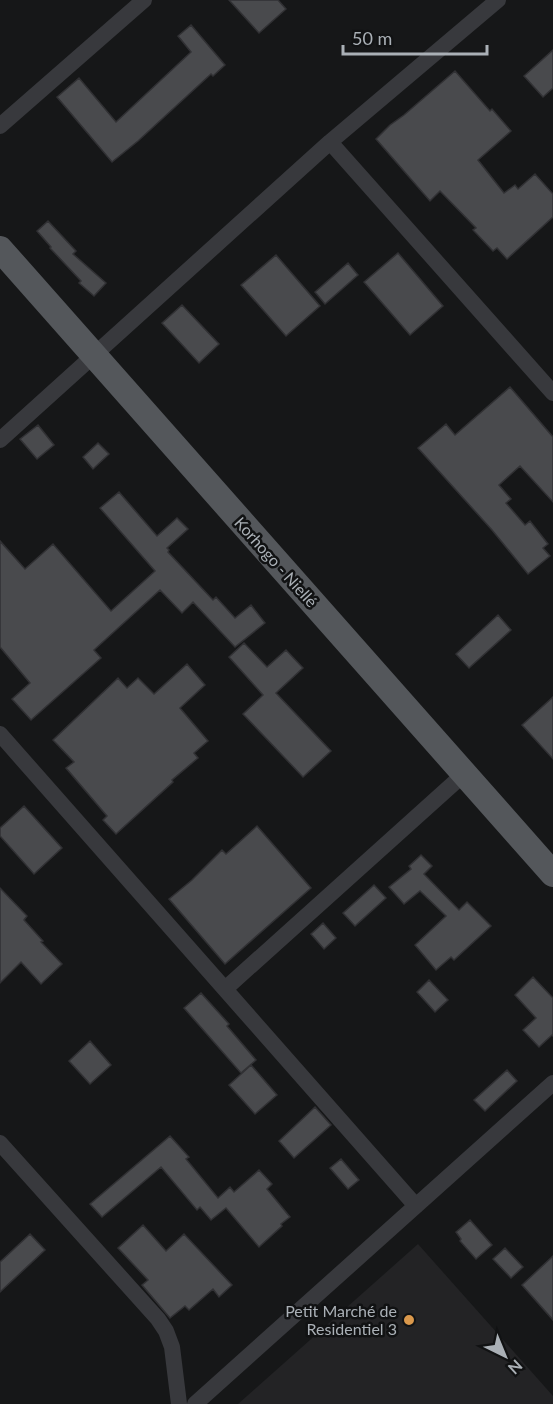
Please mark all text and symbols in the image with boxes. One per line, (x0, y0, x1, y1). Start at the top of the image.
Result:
scale bar (343, 18, 487, 56)
text: 50 m (352, 27, 392, 49)
street label: Korhogo - Niellé (231, 513, 322, 611)
place label: Petit Marché de Residentiel 3 (285, 1301, 397, 1338)
marker: Petit Marché de Residentiel 3 (402, 1313, 416, 1327)
north arrow (475, 1326, 535, 1386)
text: N (505, 1356, 527, 1378)

